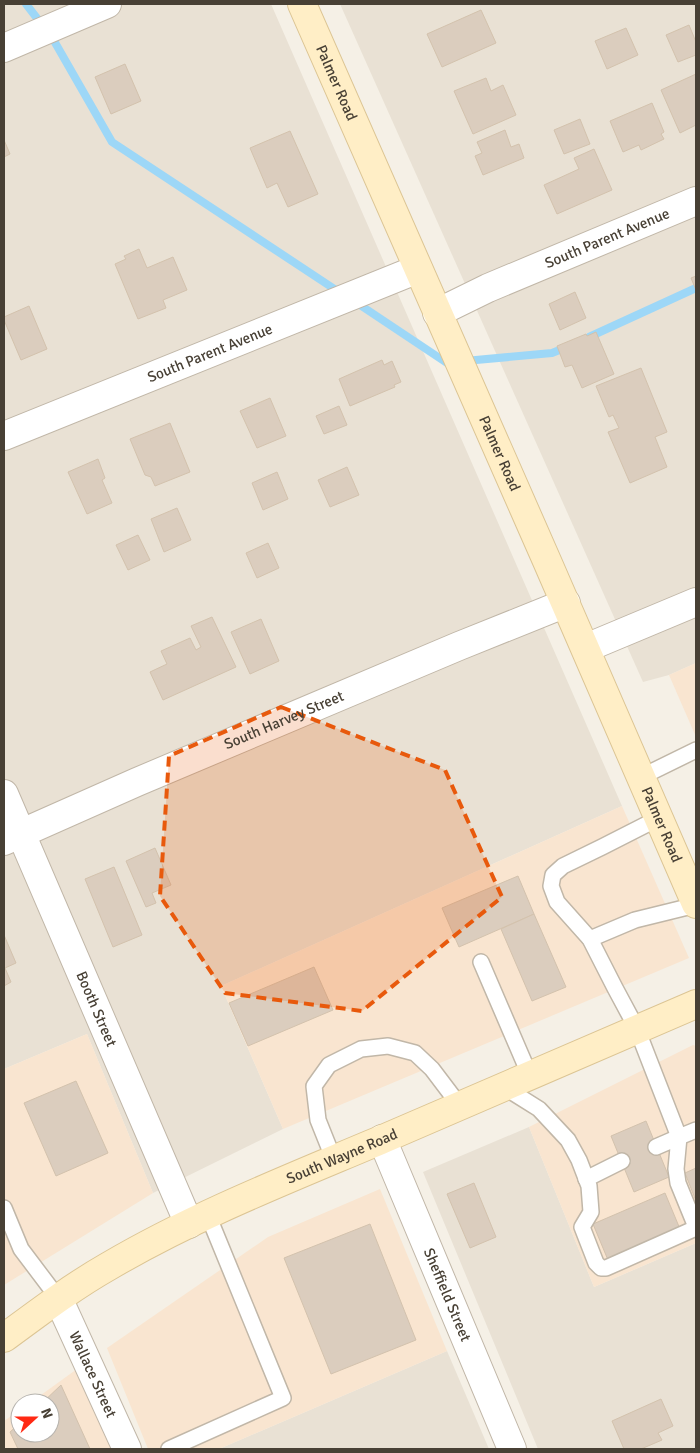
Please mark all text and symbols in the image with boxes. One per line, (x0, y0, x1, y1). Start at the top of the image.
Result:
street label: Palmer Road (312, 42, 361, 123)
street label: South Parent Avenue (542, 204, 672, 272)
street label: South Parent Avenue (145, 320, 275, 386)
street label: Palmer Road (475, 413, 524, 494)
street label: South Harvey Street (221, 687, 346, 753)
street label: Palmer Road (638, 784, 686, 865)
street label: Booth Street (72, 968, 121, 1049)
street label: South Wayne Road (284, 1125, 400, 1188)
street label: Sheffield Street (420, 1245, 475, 1344)
street label: Wallace Street (65, 1328, 120, 1420)
north arrow (10, 1393, 60, 1443)
text: N (37, 1406, 56, 1421)

